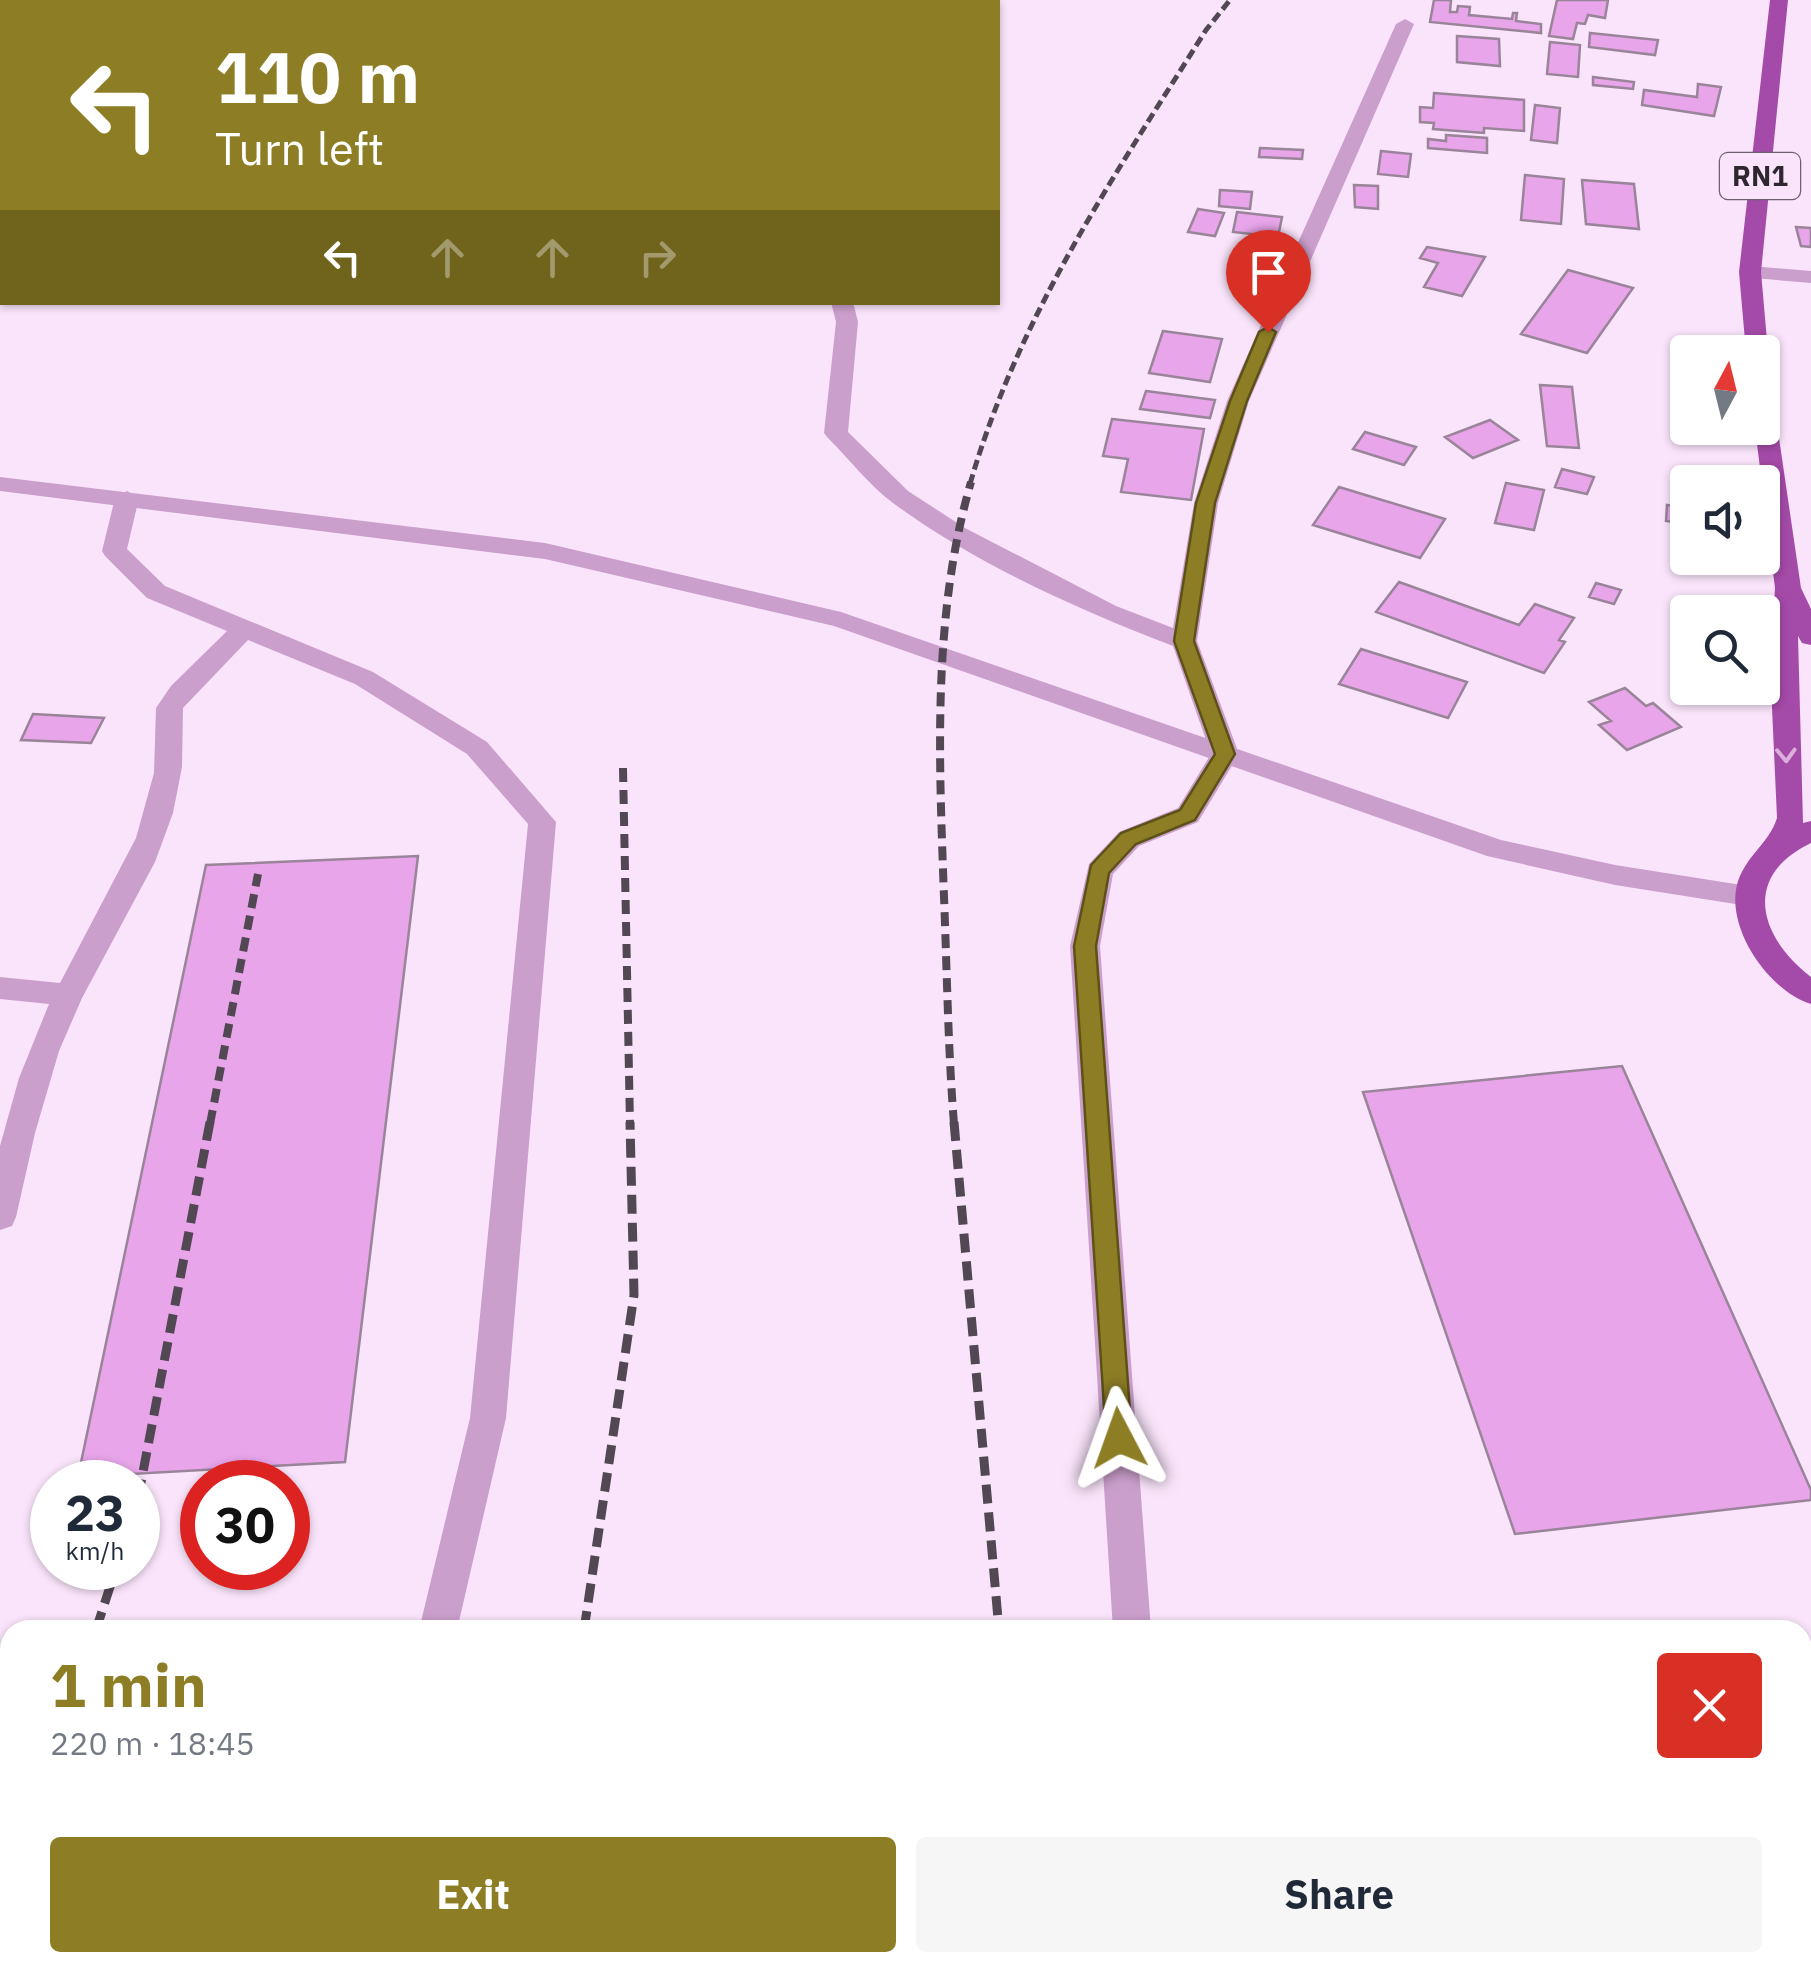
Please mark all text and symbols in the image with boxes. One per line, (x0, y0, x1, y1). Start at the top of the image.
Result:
text: 110 m (215, 31, 420, 122)
icon: left (50, 40, 180, 170)
text: Turn left (215, 119, 384, 177)
road number: RN1 (1720, 153, 1800, 199)
icon: left (315, 230, 370, 285)
icon: ahead (420, 230, 475, 285)
icon: ahead (525, 230, 580, 285)
icon: right (630, 230, 685, 285)
pin (1226, 230, 1311, 333)
icon: arrive (1241, 245, 1296, 300)
north arrow (1670, 335, 1780, 445)
map controls (1670, 335, 1780, 705)
button: sound (1670, 465, 1780, 575)
button: search (1670, 595, 1780, 705)
one-way arrow (1775, 748, 1796, 764)
position arrow (1067, 1386, 1171, 1490)
speed limit sign: 30 (180, 1460, 310, 1590)
text: 23 (65, 1480, 125, 1545)
text: km/h (66, 1534, 124, 1567)
text: 1 min (50, 1645, 207, 1724)
button: close (1657, 1653, 1762, 1758)
text: 220 m · 18:45 (50, 1722, 255, 1764)
button: Exit (50, 1837, 896, 1952)
button: Share (916, 1837, 1762, 1952)

